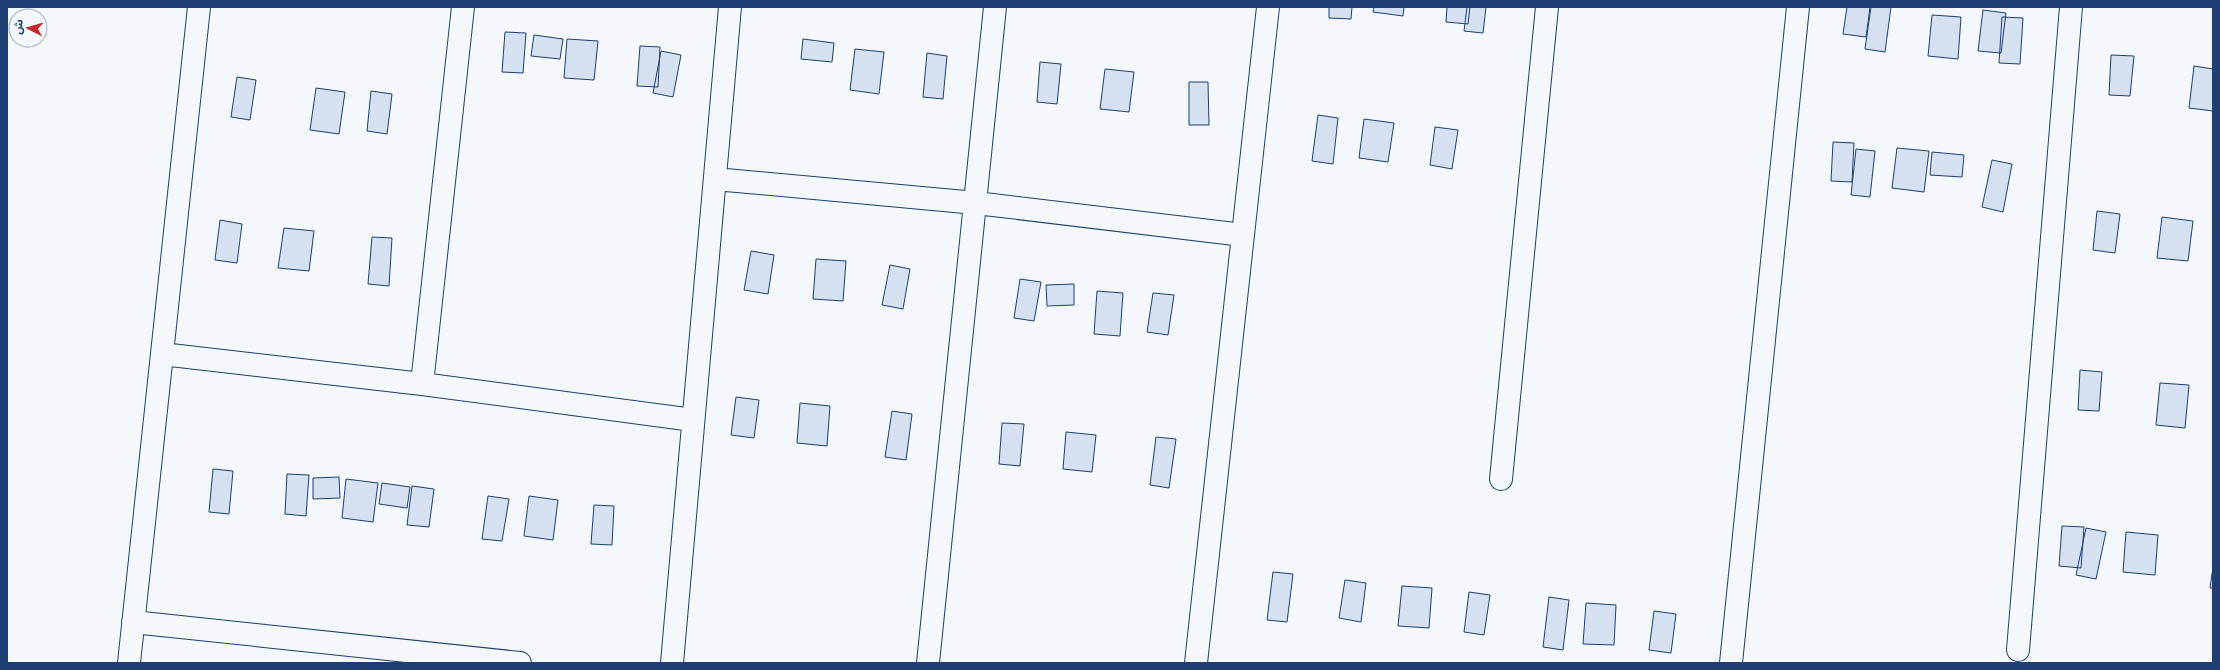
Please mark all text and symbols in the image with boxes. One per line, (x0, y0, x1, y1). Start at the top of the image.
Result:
north arrow (8, 8, 48, 48)
text: ش (10, 19, 26, 35)

